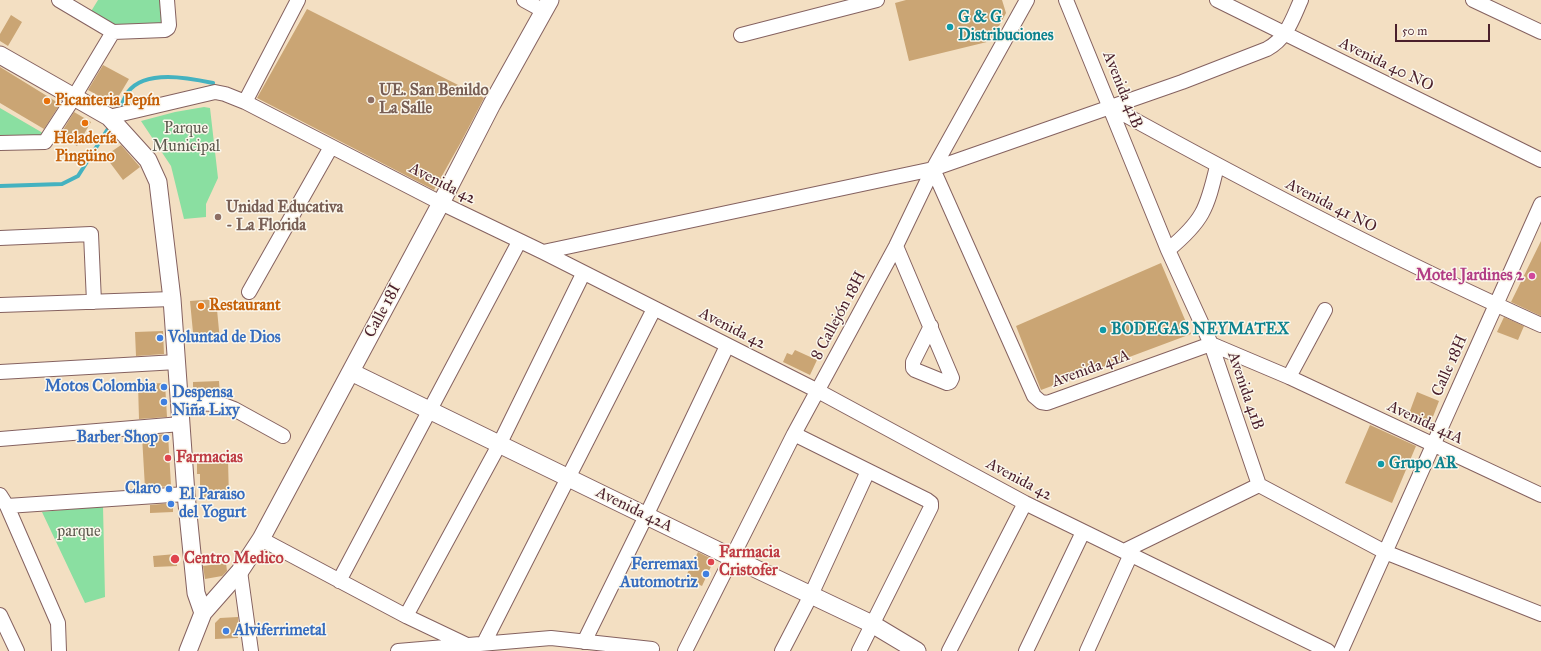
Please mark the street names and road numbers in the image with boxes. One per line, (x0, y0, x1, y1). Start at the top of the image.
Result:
street label: Avenida 40 NO (1336, 34, 1436, 96)
street label: Avenida 41B (1098, 49, 1146, 131)
street label: Avenida 42 (405, 159, 479, 209)
street label: Avenida 41 NO (1282, 175, 1380, 237)
street label: 8 Callejón 18H (808, 268, 870, 364)
street label: Calle 18I (361, 281, 405, 341)
street label: Avenida 42 (695, 304, 769, 354)
street label: Calle 18H (1428, 332, 1472, 400)
street label: Avenida 41A (1049, 346, 1133, 392)
street label: Avenida 41B (1223, 349, 1267, 433)
street label: Avenida 41A (1384, 397, 1466, 449)
street label: Avenida 42 (983, 455, 1055, 505)
street label: Avenida 42A (592, 483, 676, 537)

